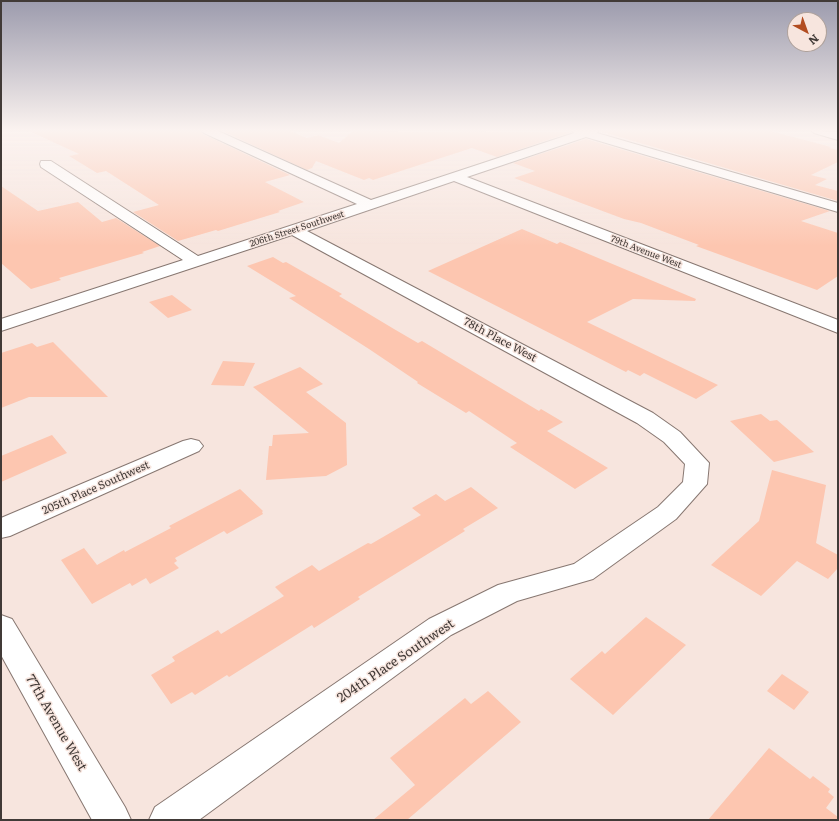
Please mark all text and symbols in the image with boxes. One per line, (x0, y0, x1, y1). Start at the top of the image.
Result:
north arrow (787, 12, 827, 52)
text: N (805, 31, 823, 49)
street label: 206th Street Southwest (248, 209, 346, 249)
street label: 79th Avenue West (609, 233, 683, 271)
street label: 78th Place West (461, 315, 539, 365)
street label: 205th Place Southwest (40, 458, 152, 518)
street label: 204th Place Southwest (335, 616, 457, 706)
street label: 77th Avenue West (22, 672, 90, 774)

